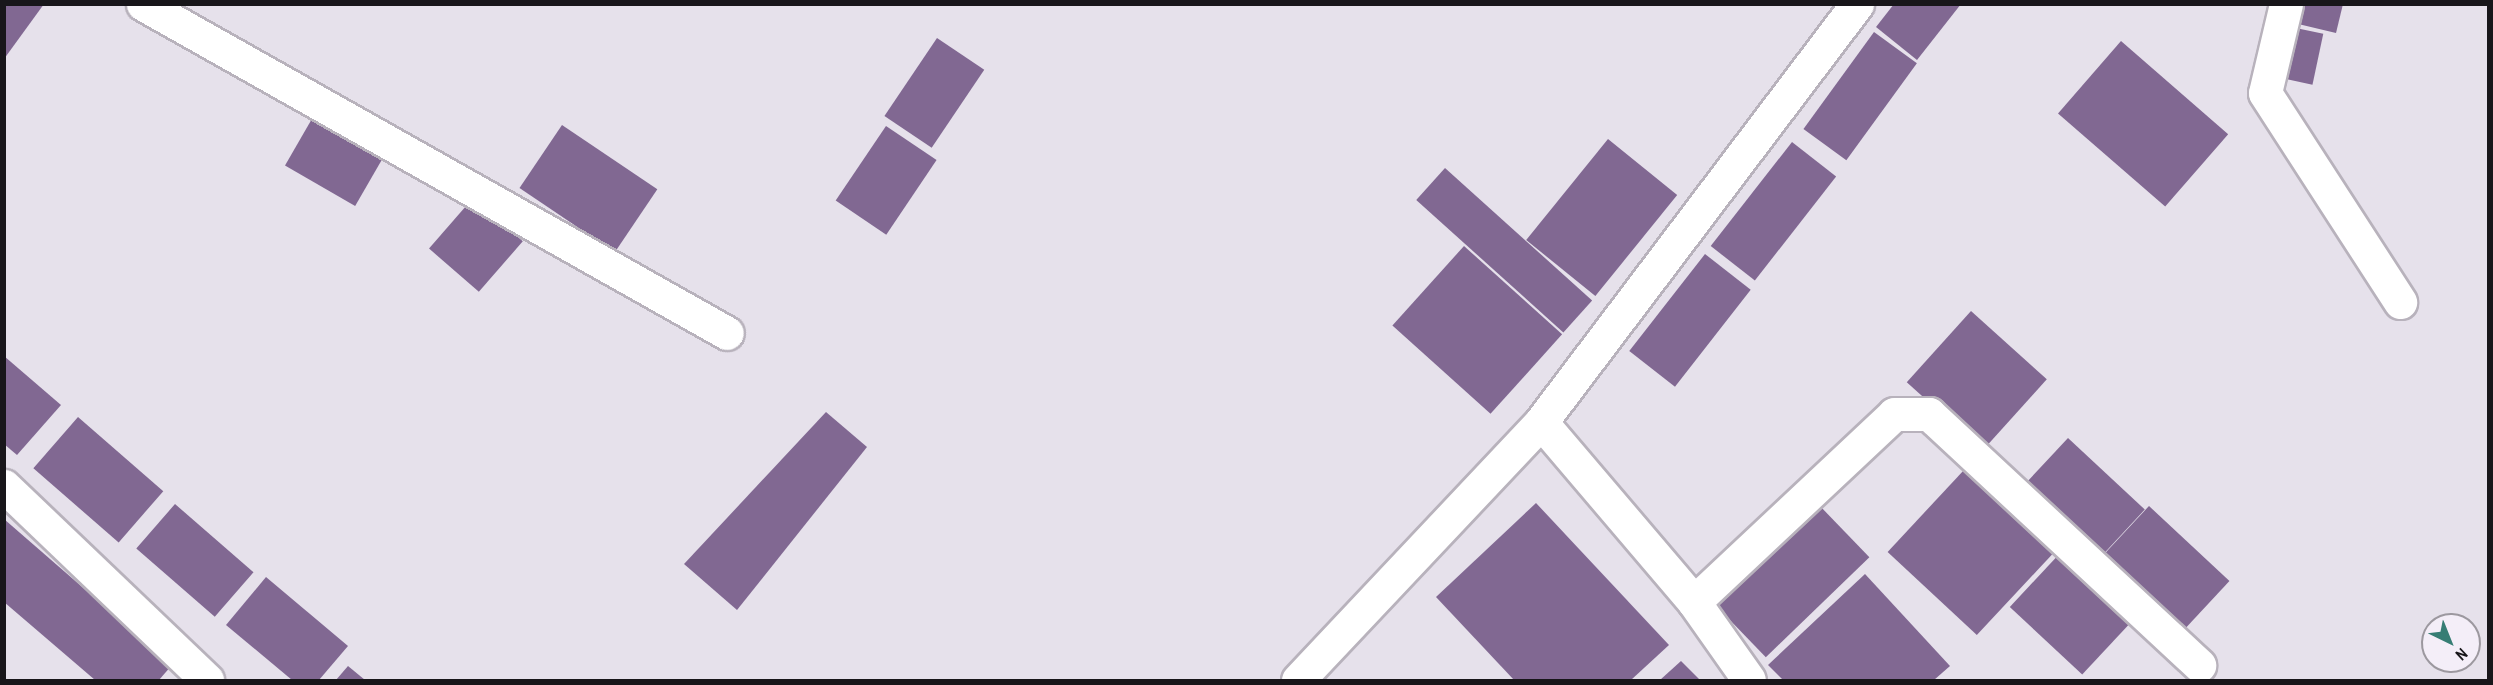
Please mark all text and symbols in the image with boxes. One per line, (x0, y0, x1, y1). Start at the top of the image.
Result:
north arrow (2421, 613, 2481, 673)
text: N (2451, 643, 2473, 666)

